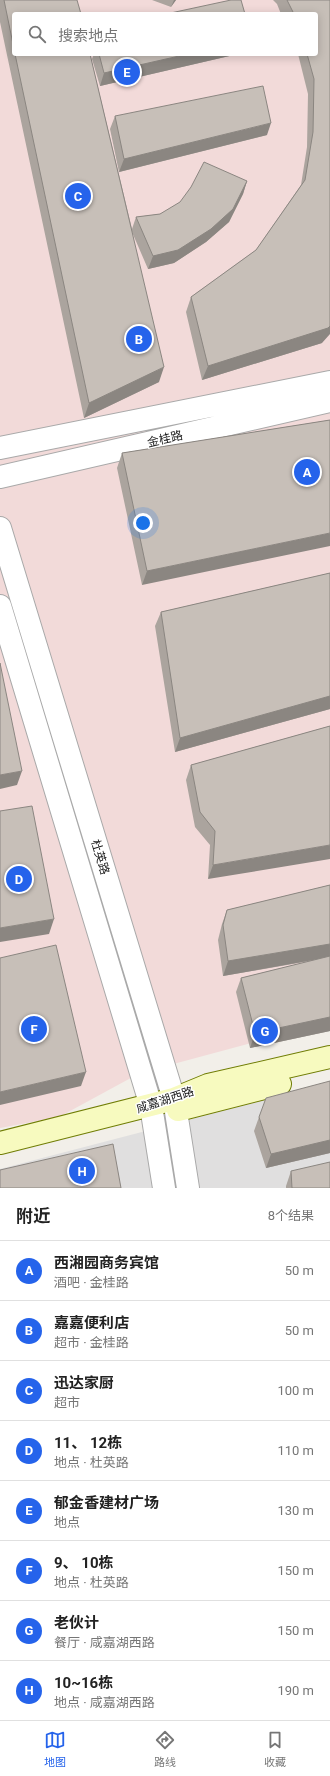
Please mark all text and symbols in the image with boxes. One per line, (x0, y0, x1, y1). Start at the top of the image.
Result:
search box (12, 12, 318, 56)
icon: search (26, 23, 48, 45)
text: 搜索地点 (58, 27, 118, 45)
pin: E (114, 57, 140, 87)
pin: C (65, 181, 91, 211)
pin: B (126, 324, 152, 354)
street label: 金桂路 (146, 428, 184, 450)
pin: A (294, 457, 320, 487)
your location (133, 513, 153, 533)
street label: 杜英路 (88, 838, 112, 876)
pin: D (6, 864, 32, 894)
pin: F (21, 1014, 47, 1044)
pin: G (252, 1016, 278, 1046)
street label: 咸嘉湖西路 (134, 1084, 196, 1116)
pin: H (69, 1156, 95, 1186)
text: 附近 (16, 1206, 50, 1226)
text: 8个结果 (268, 1208, 314, 1223)
text: 西湘园商务宾馆 (54, 1254, 159, 1272)
text: A (25, 1263, 33, 1278)
text: 50 m (285, 1263, 314, 1278)
text: 酒吧 · 金桂路 (54, 1275, 129, 1290)
text: 嘉嘉便利店 (54, 1314, 129, 1332)
text: B (25, 1323, 33, 1338)
text: 50 m (285, 1323, 314, 1338)
text: 超市 · 金桂路 (54, 1335, 129, 1350)
text: 迅达家厨 (54, 1374, 114, 1392)
text: C (25, 1383, 33, 1398)
text: 100 m (277, 1383, 314, 1398)
text: 超市 (54, 1395, 80, 1410)
text: 11、 12栋 (54, 1434, 122, 1452)
text: D (25, 1443, 33, 1458)
text: 110 m (277, 1443, 314, 1458)
text: 地点 · 杜英路 (54, 1455, 129, 1470)
text: 郁金香建材广场 (54, 1494, 159, 1512)
text: E (25, 1503, 33, 1518)
text: 130 m (277, 1503, 314, 1518)
text: 地点 (54, 1515, 80, 1530)
text: 9、 10栋 (54, 1554, 114, 1572)
text: F (25, 1563, 33, 1578)
text: 150 m (277, 1563, 314, 1578)
text: 地点 · 杜英路 (54, 1575, 129, 1590)
text: 老伙计 (54, 1614, 99, 1632)
text: G (25, 1623, 33, 1638)
text: 150 m (277, 1623, 314, 1638)
text: 餐厅 · 咸嘉湖西路 (54, 1635, 155, 1650)
text: 10~16栋 (54, 1674, 113, 1692)
text: H (24, 1683, 34, 1698)
text: 190 m (277, 1683, 314, 1698)
text: 地点 · 咸嘉湖西路 (54, 1695, 155, 1710)
tab: 地图 (44, 1729, 66, 1769)
tab: 路线 (154, 1729, 176, 1769)
tab: 收藏 (264, 1729, 286, 1769)

